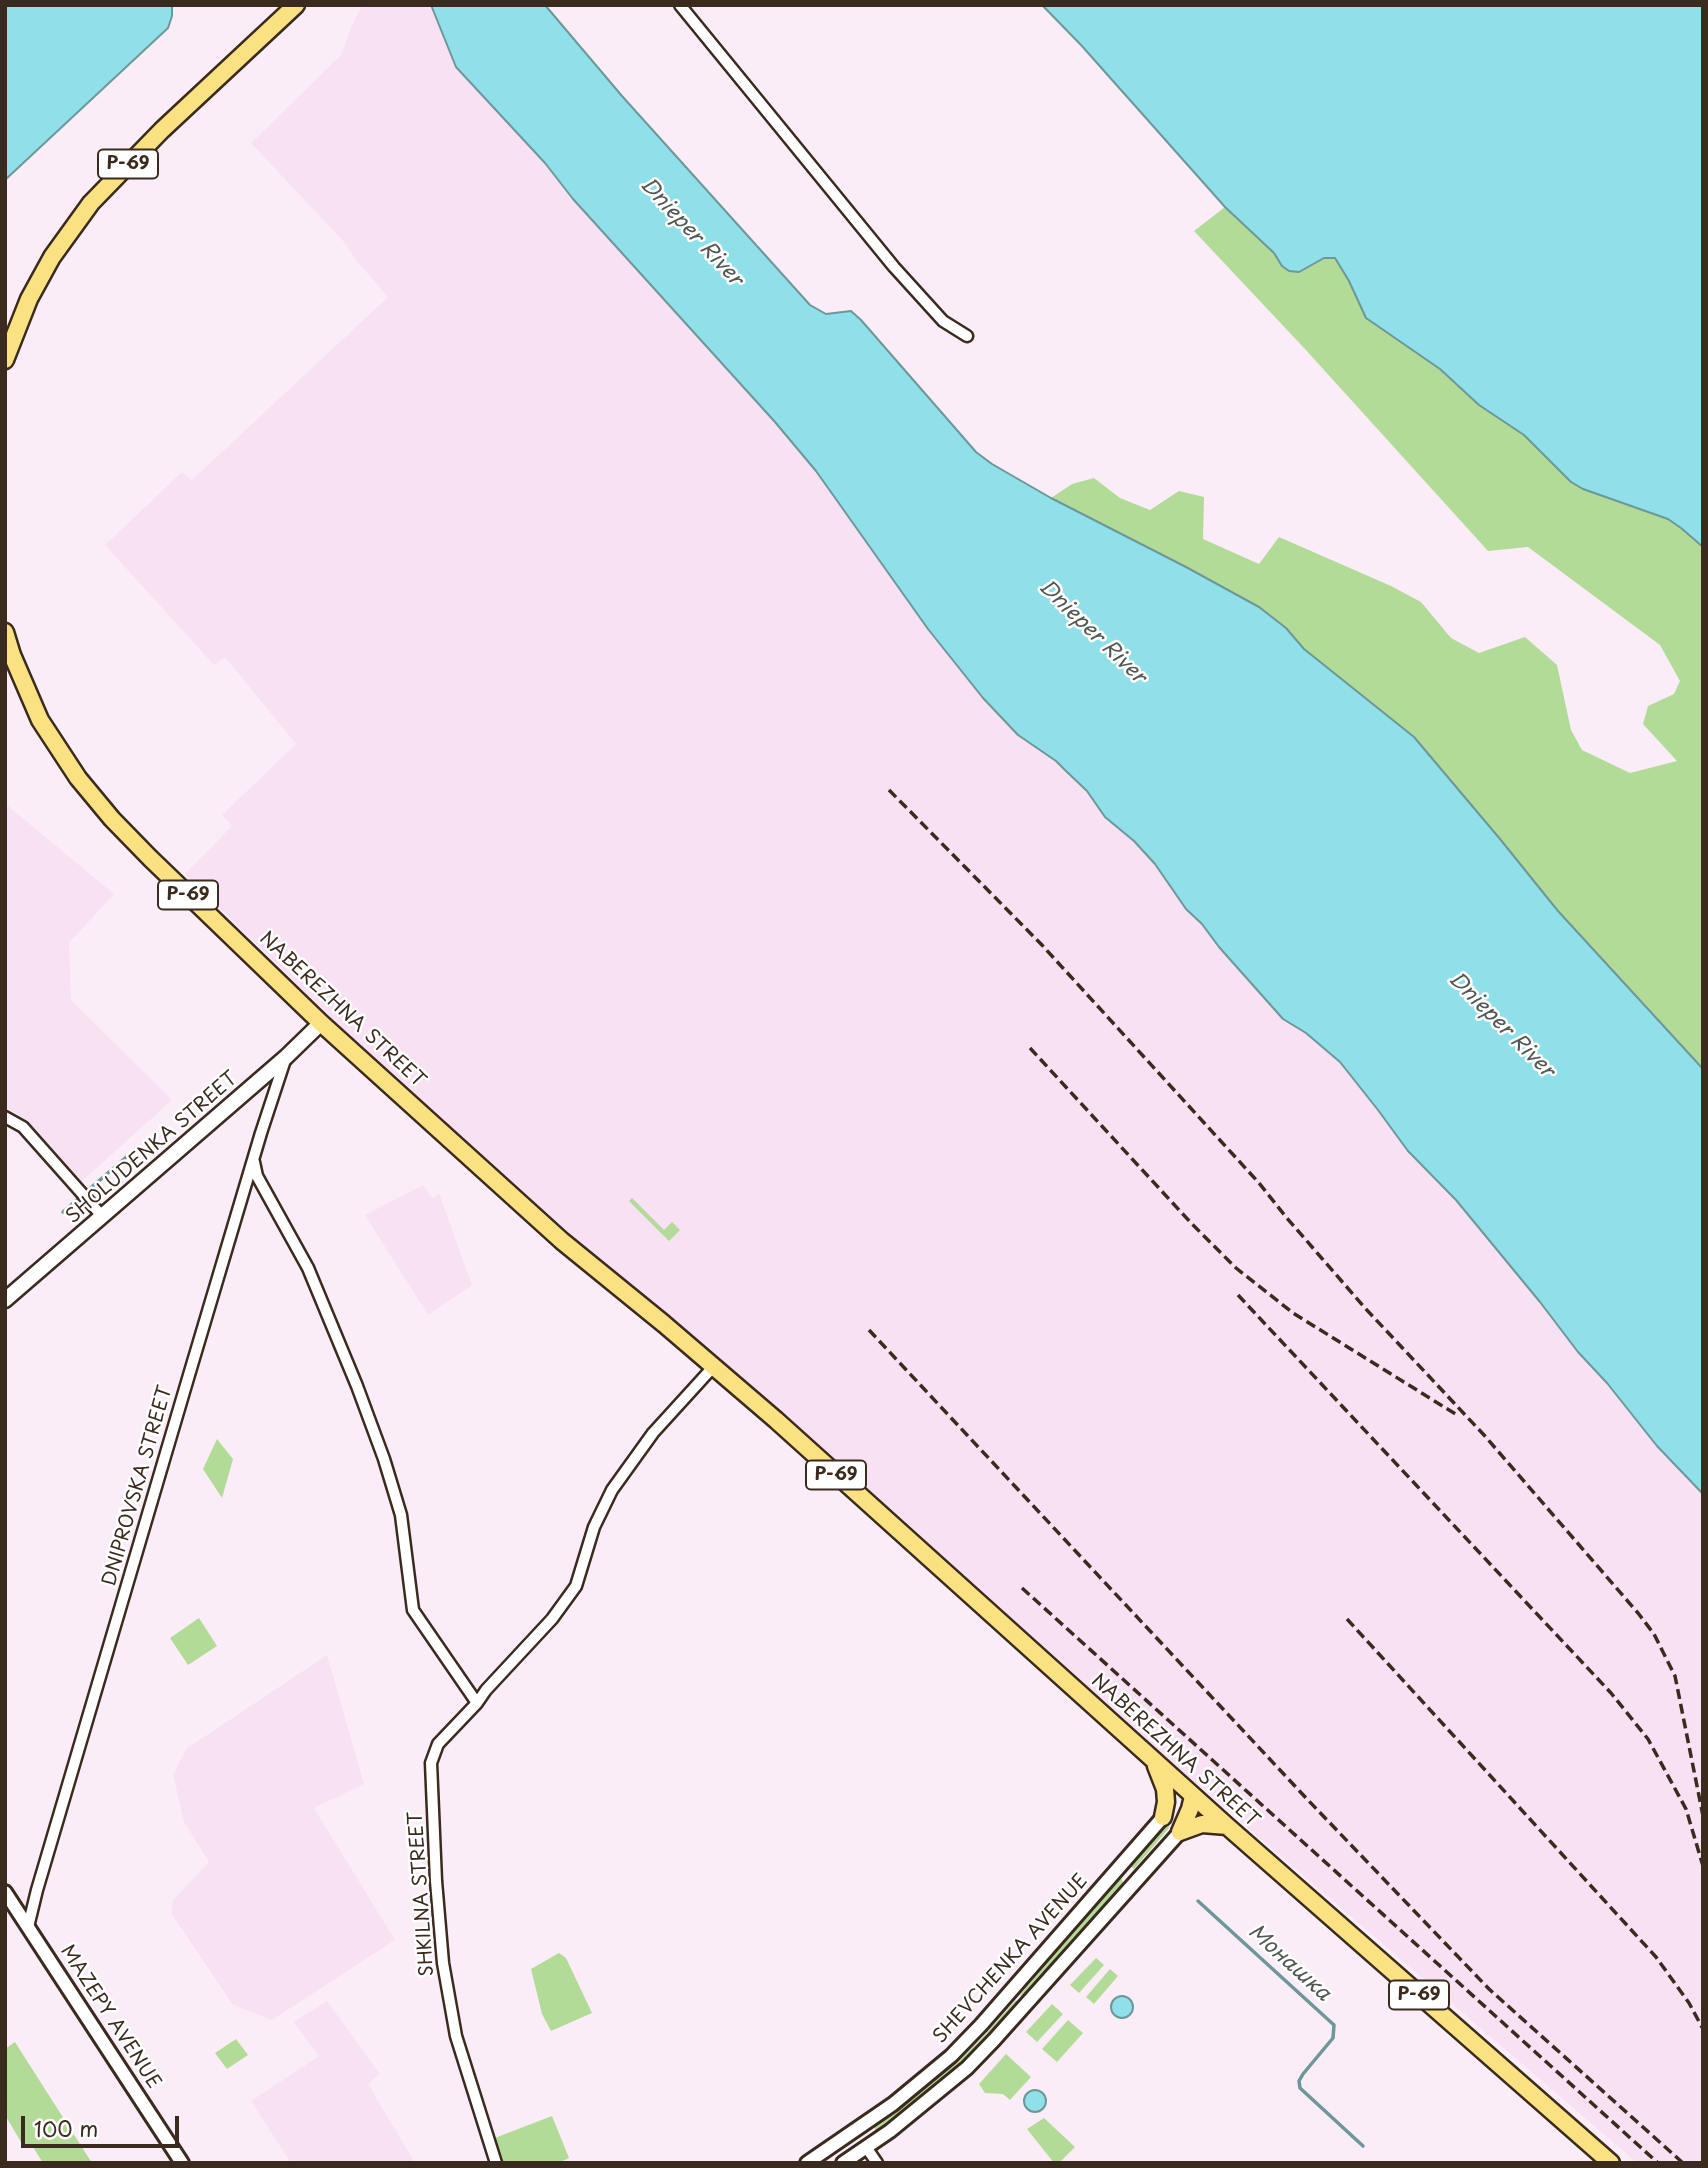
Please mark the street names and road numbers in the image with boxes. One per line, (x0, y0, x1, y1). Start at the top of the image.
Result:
road number: Р-69 (98, 149, 158, 178)
road number: Р-69 (158, 880, 218, 910)
street label: NABEREZHNA STREET (254, 927, 430, 1093)
street label: SHOLUDENKA STREET (62, 1067, 242, 1229)
street label: DNIPROVSKA STREET (98, 1383, 178, 1589)
road number: Р-69 (806, 1460, 866, 1490)
street label: NABEREZHNA STREET (1086, 1670, 1264, 1832)
street label: SHKILNA STREET (405, 1811, 439, 1977)
street label: SHEVCHENKA AVENUE (929, 1870, 1093, 2048)
street label: MAZEPY AVENUE (55, 1941, 165, 2093)
road number: Р-69 (1389, 1980, 1449, 2010)

